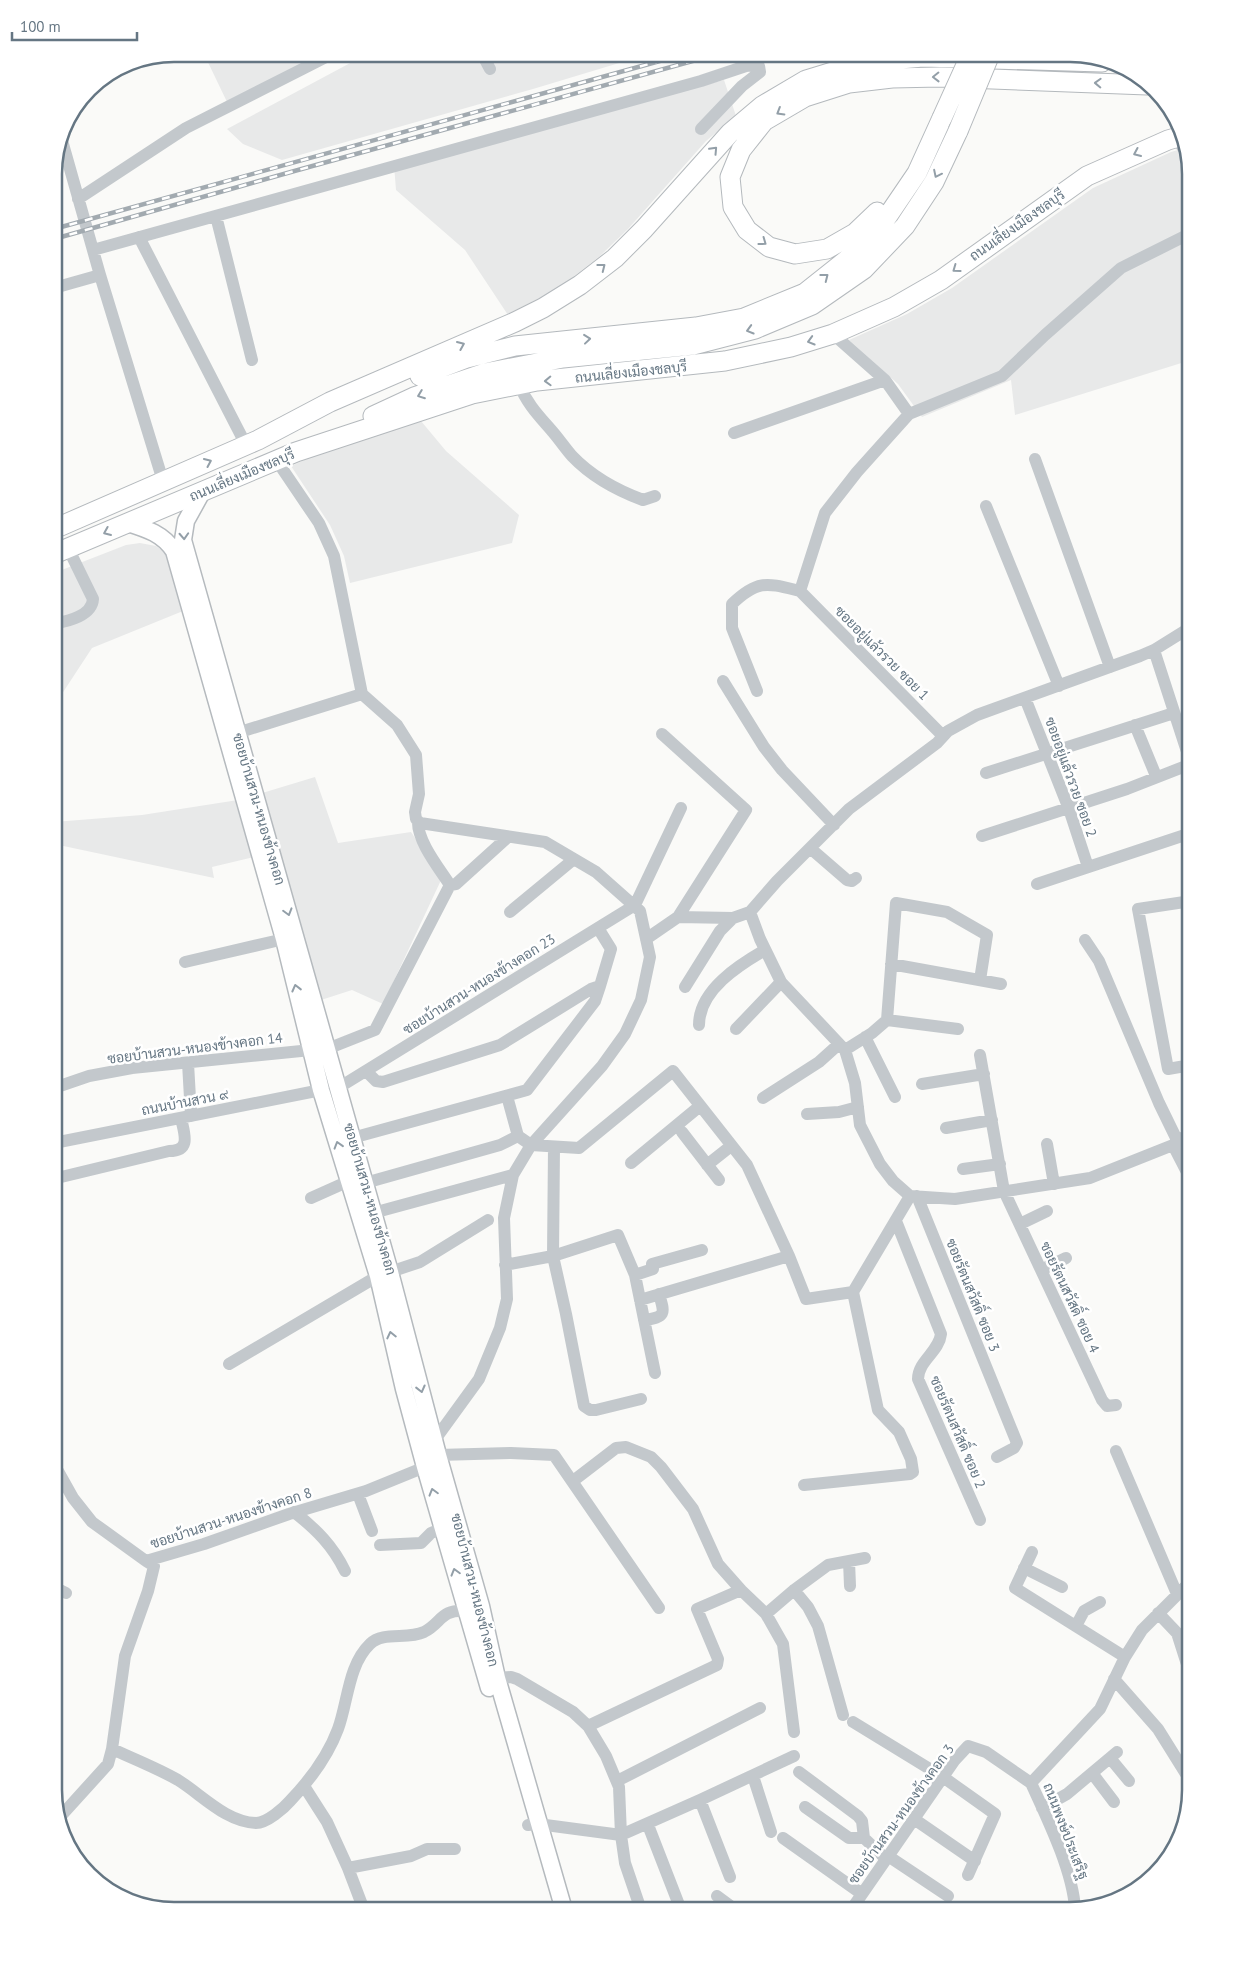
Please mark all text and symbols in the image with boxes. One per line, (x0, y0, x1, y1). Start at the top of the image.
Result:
scale bar (12, 10, 138, 42)
text: 100 m (20, 17, 61, 36)
one-way arrow (932, 72, 940, 82)
one-way arrow (1094, 78, 1102, 88)
one-way arrow (776, 105, 785, 115)
one-way arrow (708, 146, 717, 155)
one-way arrow (1133, 147, 1142, 158)
one-way arrow (933, 169, 943, 178)
street label: ถนนเลี่ยงเมืองชลบุรี (964, 183, 1069, 266)
one-way arrow (758, 236, 767, 245)
one-way arrow (953, 263, 962, 271)
one-way arrow (596, 265, 605, 273)
one-way arrow (819, 274, 828, 282)
one-way arrow (747, 324, 755, 334)
one-way arrow (583, 334, 591, 345)
one-way arrow (808, 335, 816, 345)
one-way arrow (456, 341, 465, 352)
street label: ถนนเลี่ยงเมืองชลบุรี (574, 354, 688, 388)
one-way arrow (543, 375, 551, 386)
one-way arrow (417, 389, 425, 399)
street label: ถนนเลี่ยงเมืองชลบุรี (185, 442, 298, 506)
one-way arrow (203, 457, 212, 468)
one-way arrow (103, 526, 112, 537)
one-way arrow (179, 533, 190, 541)
street label: ซอยอยู่แล้วรวย ซอย 1 (830, 602, 933, 705)
street label: ซอยอยู่แล้วรวย ซอย 2 (1040, 715, 1101, 840)
street label: ซอยบ้านสวน-หนองข้างคอก (229, 731, 289, 887)
one-way arrow (283, 907, 293, 916)
street label: ซอยบ้านสวน-หนองข้างคอก 23 (399, 930, 559, 1038)
one-way arrow (291, 983, 302, 992)
street label: ซอยบ้านสวน-หนองข้างคอก 14 (106, 1028, 284, 1068)
street label: ถนนบ้านสวน ๙ (140, 1085, 230, 1119)
street label: ซอยบ้านสวน-หนองข้างคอก (340, 1121, 400, 1277)
one-way arrow (334, 1141, 344, 1149)
street label: ซอยรัตนสวัสดิ์ ซอย 3 (942, 1234, 1007, 1354)
street label: ซอยรัตนสวัสดิ์ ซอย 4 (1036, 1237, 1107, 1356)
one-way arrow (386, 1330, 397, 1339)
street label: ซอยรัตนสวัสดิ์ ซอย 2 (926, 1372, 993, 1491)
one-way arrow (415, 1385, 426, 1393)
street label: ซอยบ้านสวน-หนองข้างคอก 8 (148, 1483, 314, 1553)
one-way arrow (428, 1488, 438, 1497)
street label: ซอยบ้านสวน-หนองข้างคอก (447, 1511, 503, 1669)
one-way arrow (451, 1568, 461, 1576)
street label: ซอยบ้านสวน-หนองข้างคอก 3 (844, 1740, 958, 1888)
street label: ถนนพงษ์ประเสริฐ (1039, 1780, 1093, 1882)

